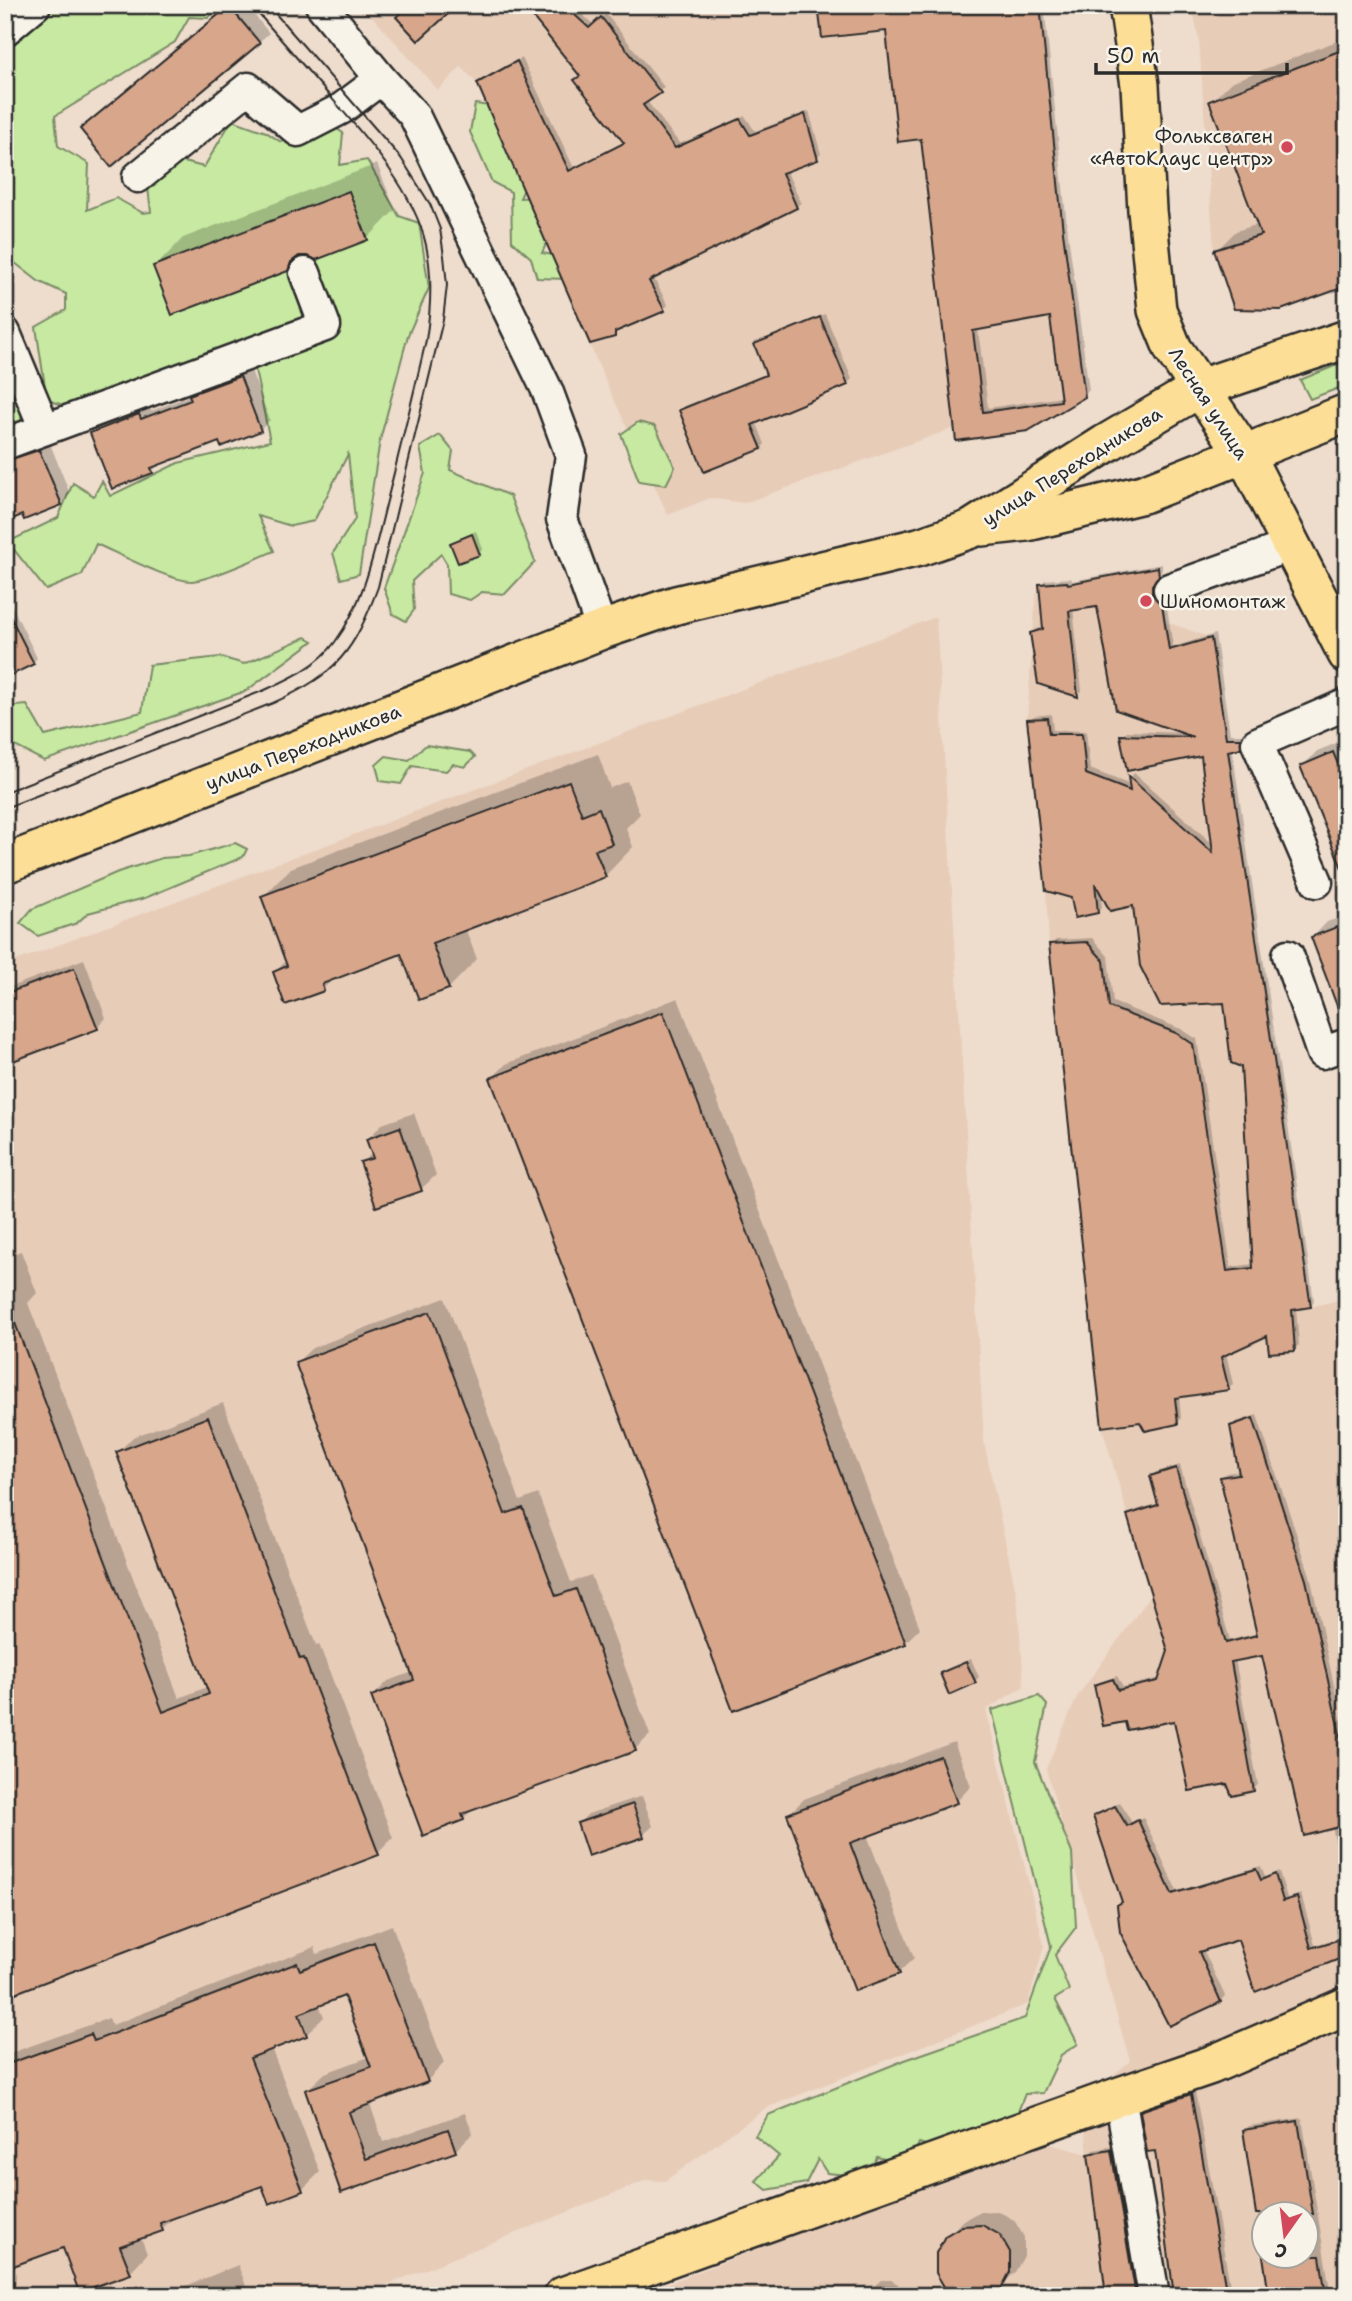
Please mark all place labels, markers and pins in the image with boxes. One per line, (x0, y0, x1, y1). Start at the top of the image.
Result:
place label: Фольксваген «АвтоКлаус центр» (1090, 124, 1273, 171)
marker: Фольксваген «АвтоКлаус центр» (1279, 139, 1295, 155)
place label: Шиномонтаж (1160, 589, 1286, 614)
marker: Шиномонтаж (1138, 593, 1154, 609)

